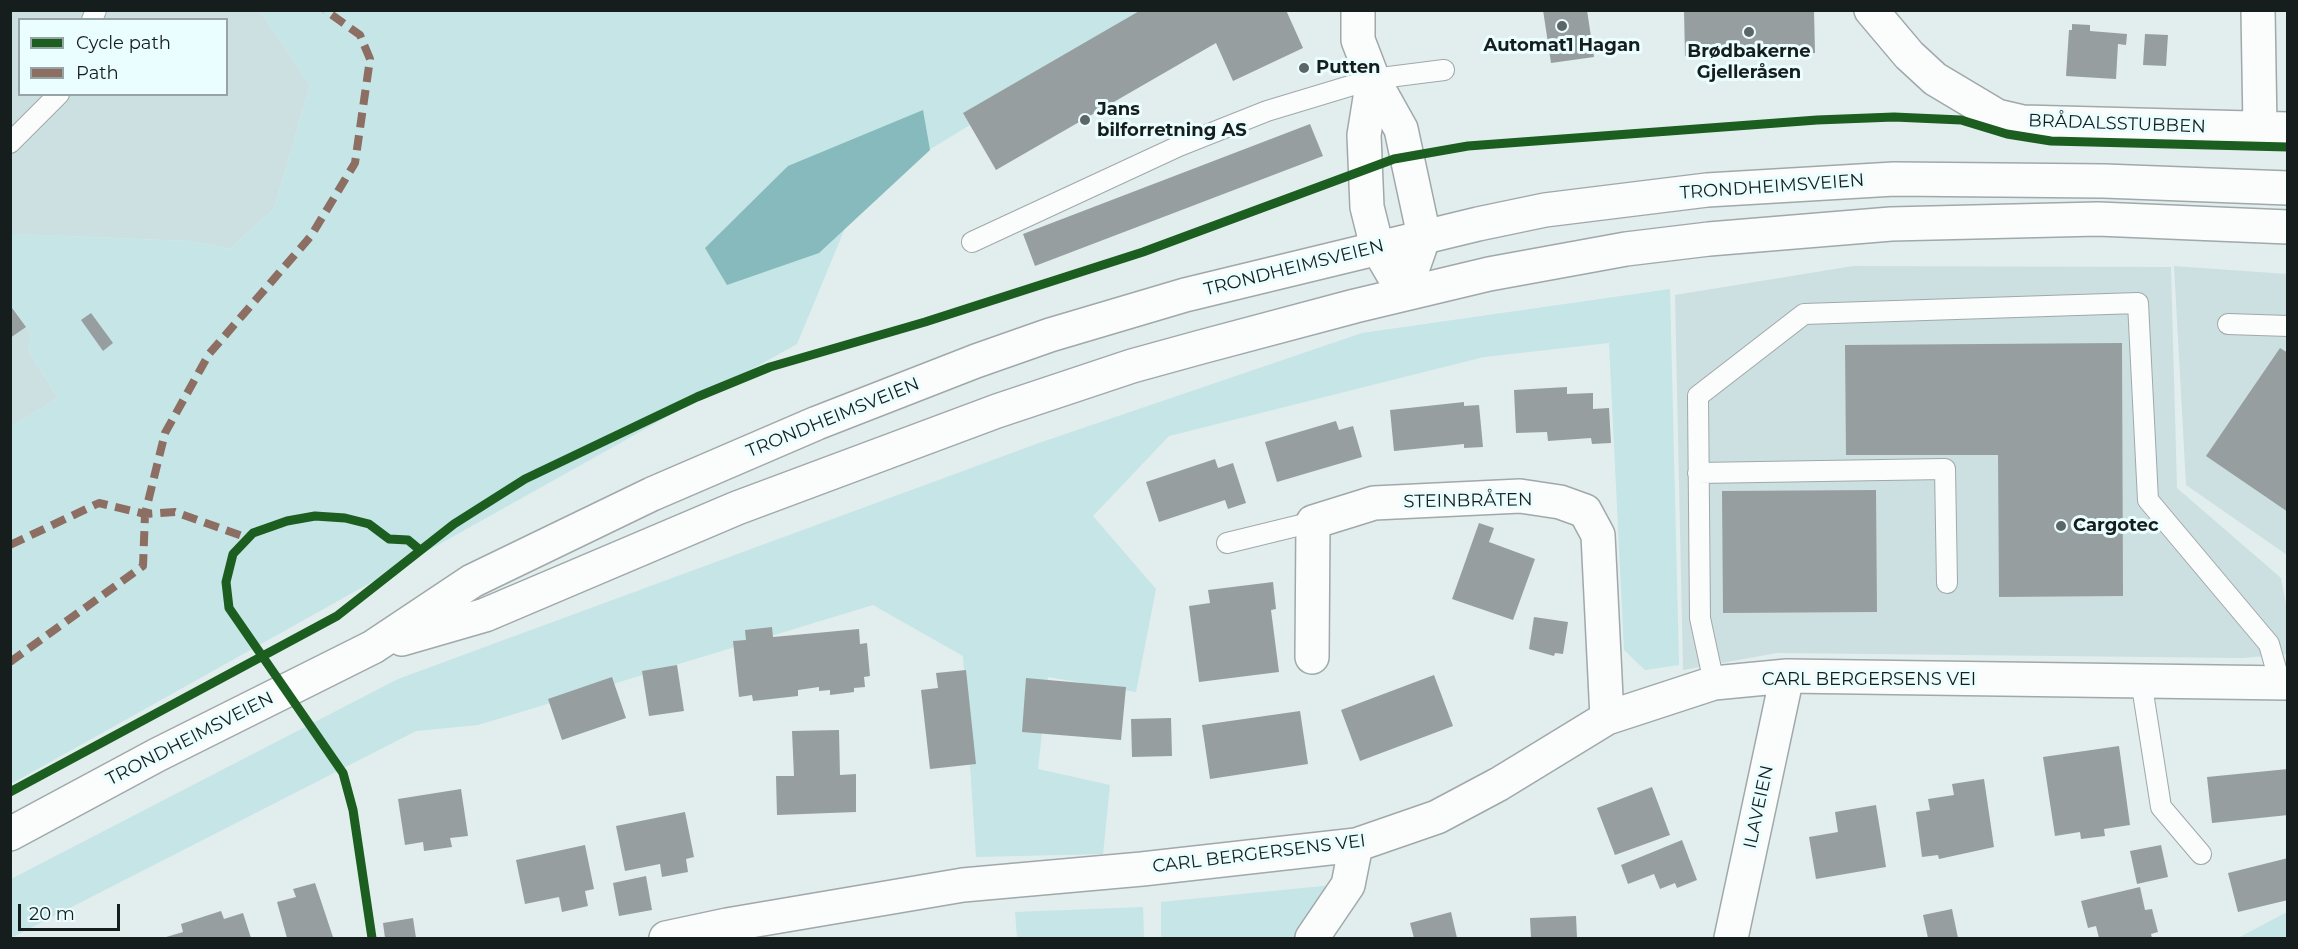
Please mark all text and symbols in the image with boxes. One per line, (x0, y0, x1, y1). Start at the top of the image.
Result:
legend (18, 18, 228, 96)
marker: Automat1 Hagan (1555, 19, 1569, 33)
marker: Brødbakerne Gjelleråsen (1742, 25, 1756, 39)
text: Cycle path (76, 32, 171, 54)
place label: Automat1 Hagan (1484, 35, 1640, 57)
place label: Brødbakerne Gjelleråsen (1687, 41, 1811, 84)
place label: Putten (1316, 57, 1380, 79)
marker: Putten (1297, 61, 1311, 75)
text: Path (76, 62, 119, 84)
place label: Jans bilforretning AS (1097, 99, 1247, 142)
street label: BRÅDALSSTUBBEN (2028, 110, 2206, 138)
marker: Jans bilforretning AS (1078, 113, 1092, 127)
street label: TRONDHEIMSVEIEN (1679, 170, 1865, 204)
street label: TRONDHEIMSVEIEN (1202, 235, 1386, 301)
street label: TRONDHEIMSVEIEN (743, 373, 923, 463)
street label: STEINBRÅTEN (1403, 489, 1533, 513)
place label: Cargotec (2073, 515, 2159, 537)
marker: Cargotec (2054, 519, 2068, 533)
street label: CARL BERGERSENS VEI (1762, 669, 1976, 691)
street label: TRONDHEIMSVEIEN (103, 687, 277, 791)
street label: ILAVEIEN (1740, 763, 1778, 851)
street label: CARL BERGERSENS VEI (1151, 830, 1367, 878)
scale bar (21, 892, 123, 930)
text: 20 m (29, 903, 75, 925)

